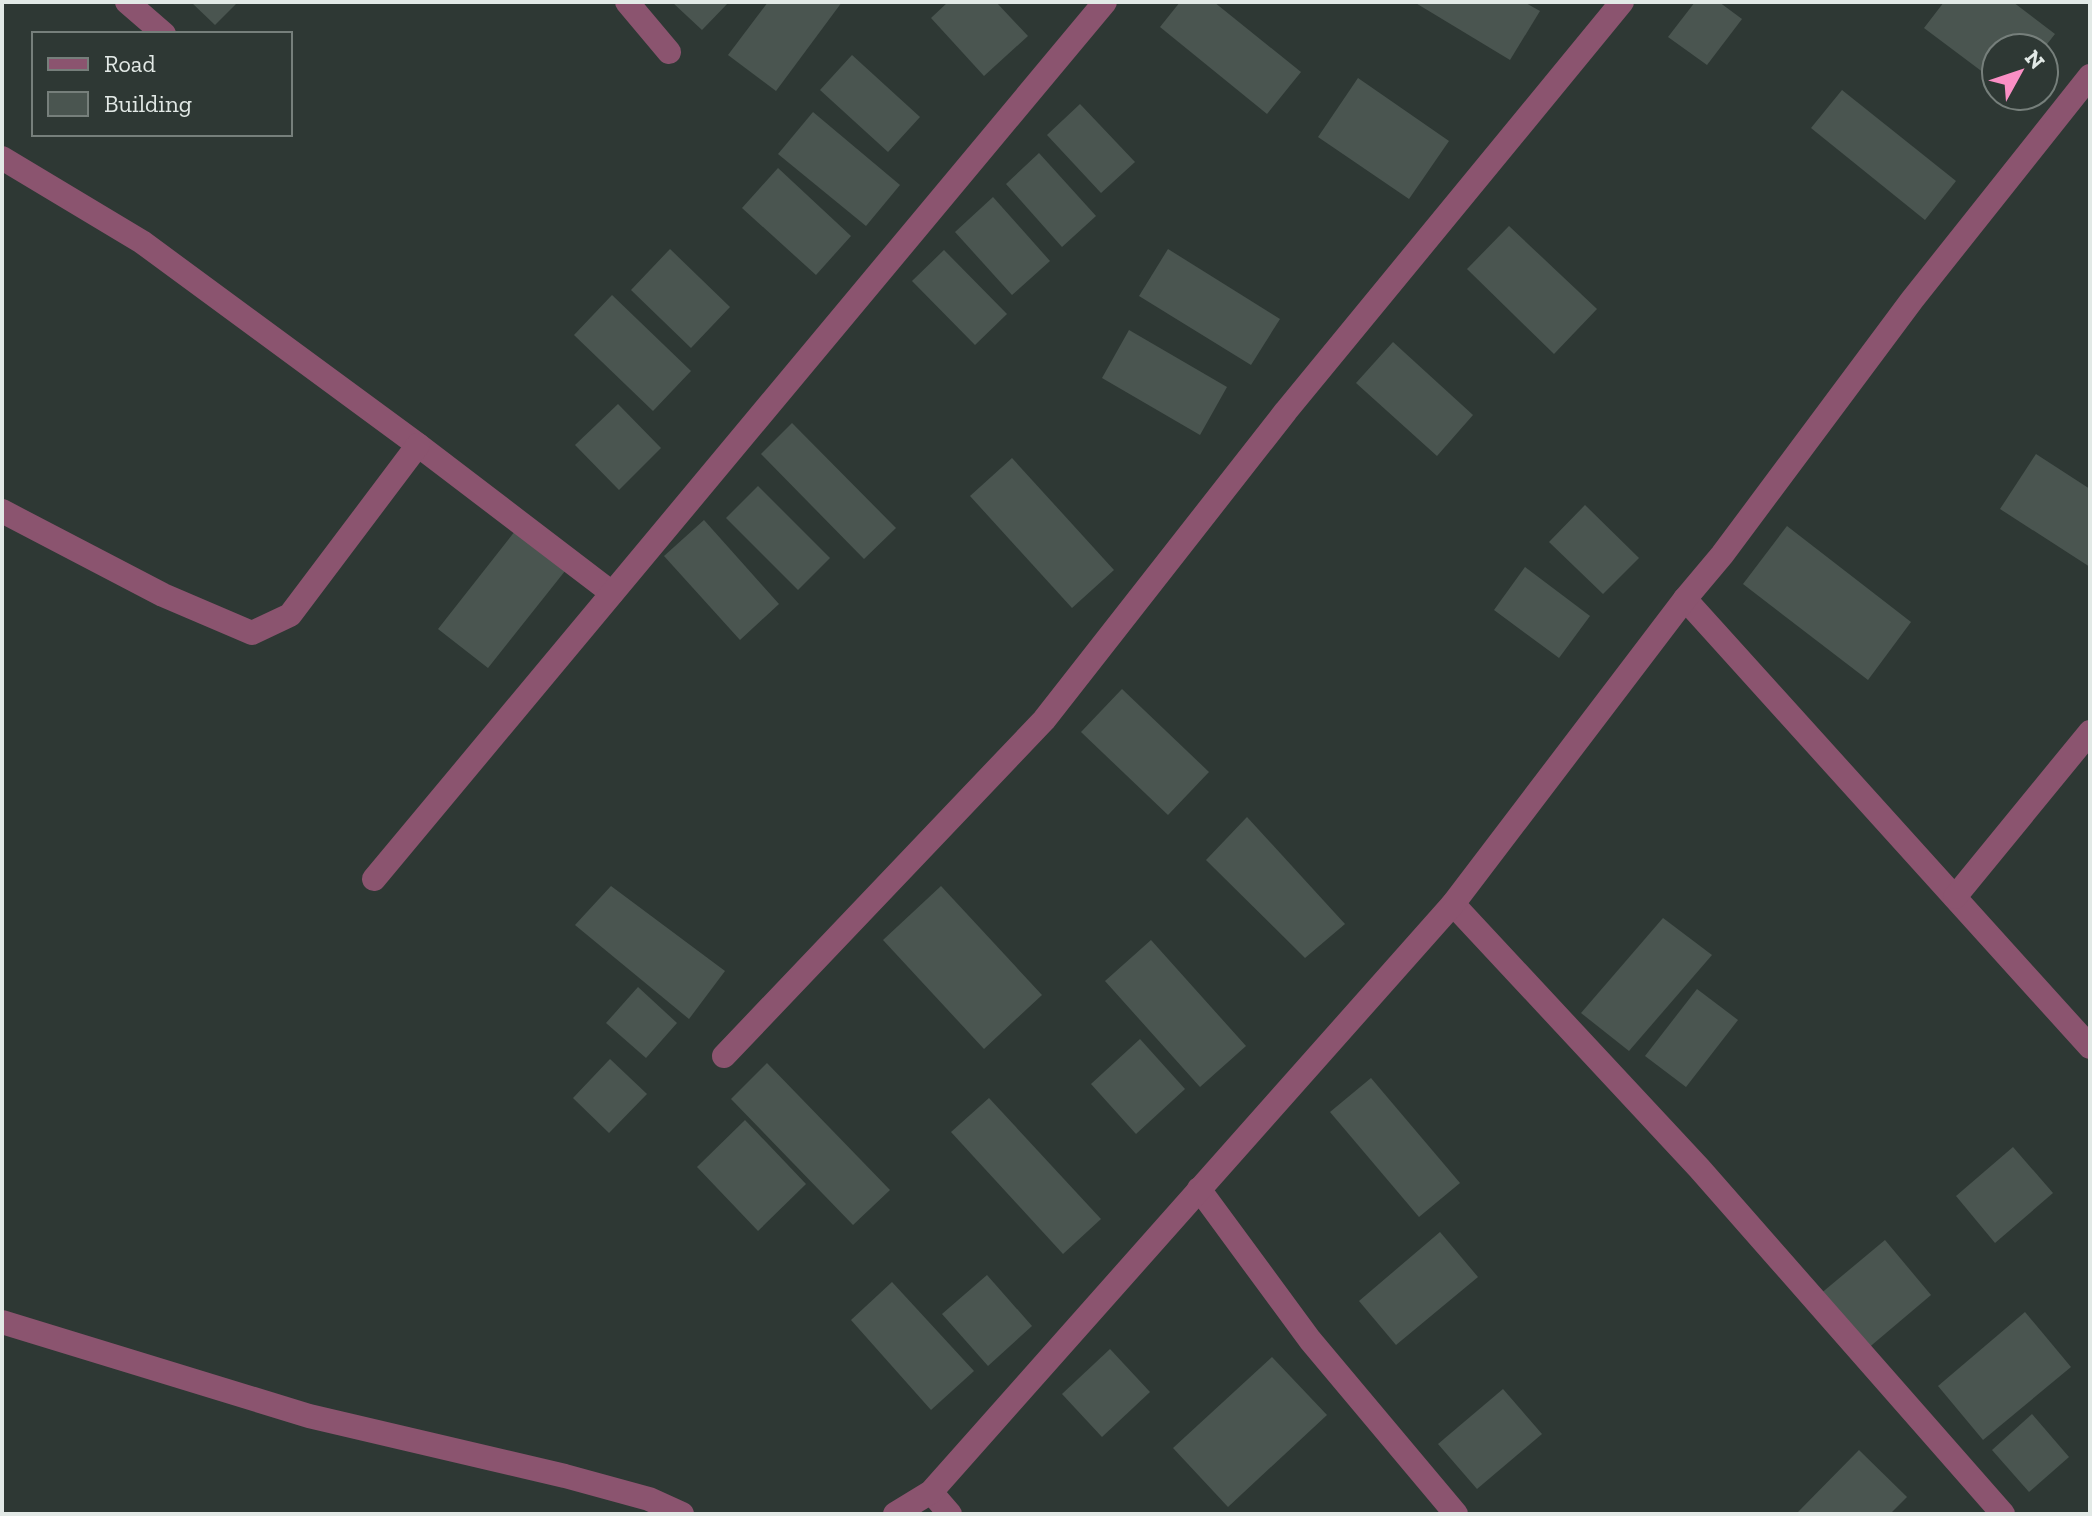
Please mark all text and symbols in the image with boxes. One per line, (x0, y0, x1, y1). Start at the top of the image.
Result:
legend (32, 32, 292, 136)
north arrow (1980, 32, 2060, 112)
text: N (2019, 44, 2051, 75)
text: Road (104, 49, 156, 78)
text: Building (104, 89, 192, 118)

